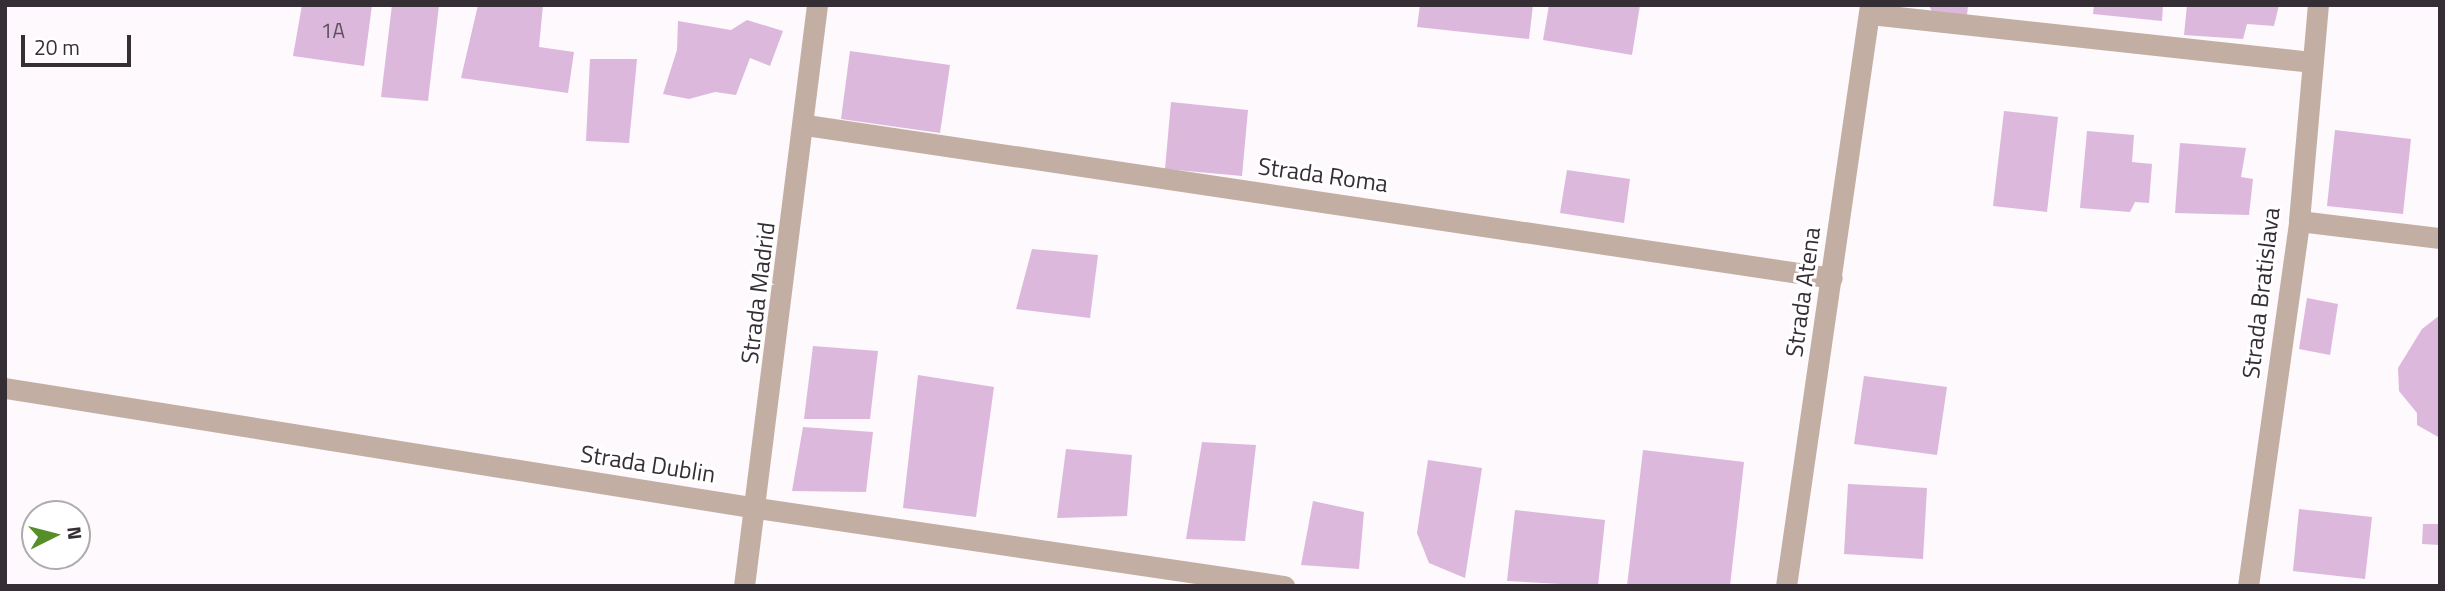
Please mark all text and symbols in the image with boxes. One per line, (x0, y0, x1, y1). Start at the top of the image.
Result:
house number: 1A (321, 17, 345, 43)
scale bar (24, 21, 135, 65)
text: 20 m (34, 31, 80, 63)
street label: Strada Roma (1256, 152, 1390, 198)
street label: Strada Bratislava (2236, 206, 2286, 380)
street label: Strada Madrid (735, 220, 781, 366)
street label: Strada Atena (1780, 225, 1826, 359)
street label: Strada Dublin (579, 439, 717, 489)
north arrow (21, 500, 91, 570)
text: N (60, 525, 91, 541)

